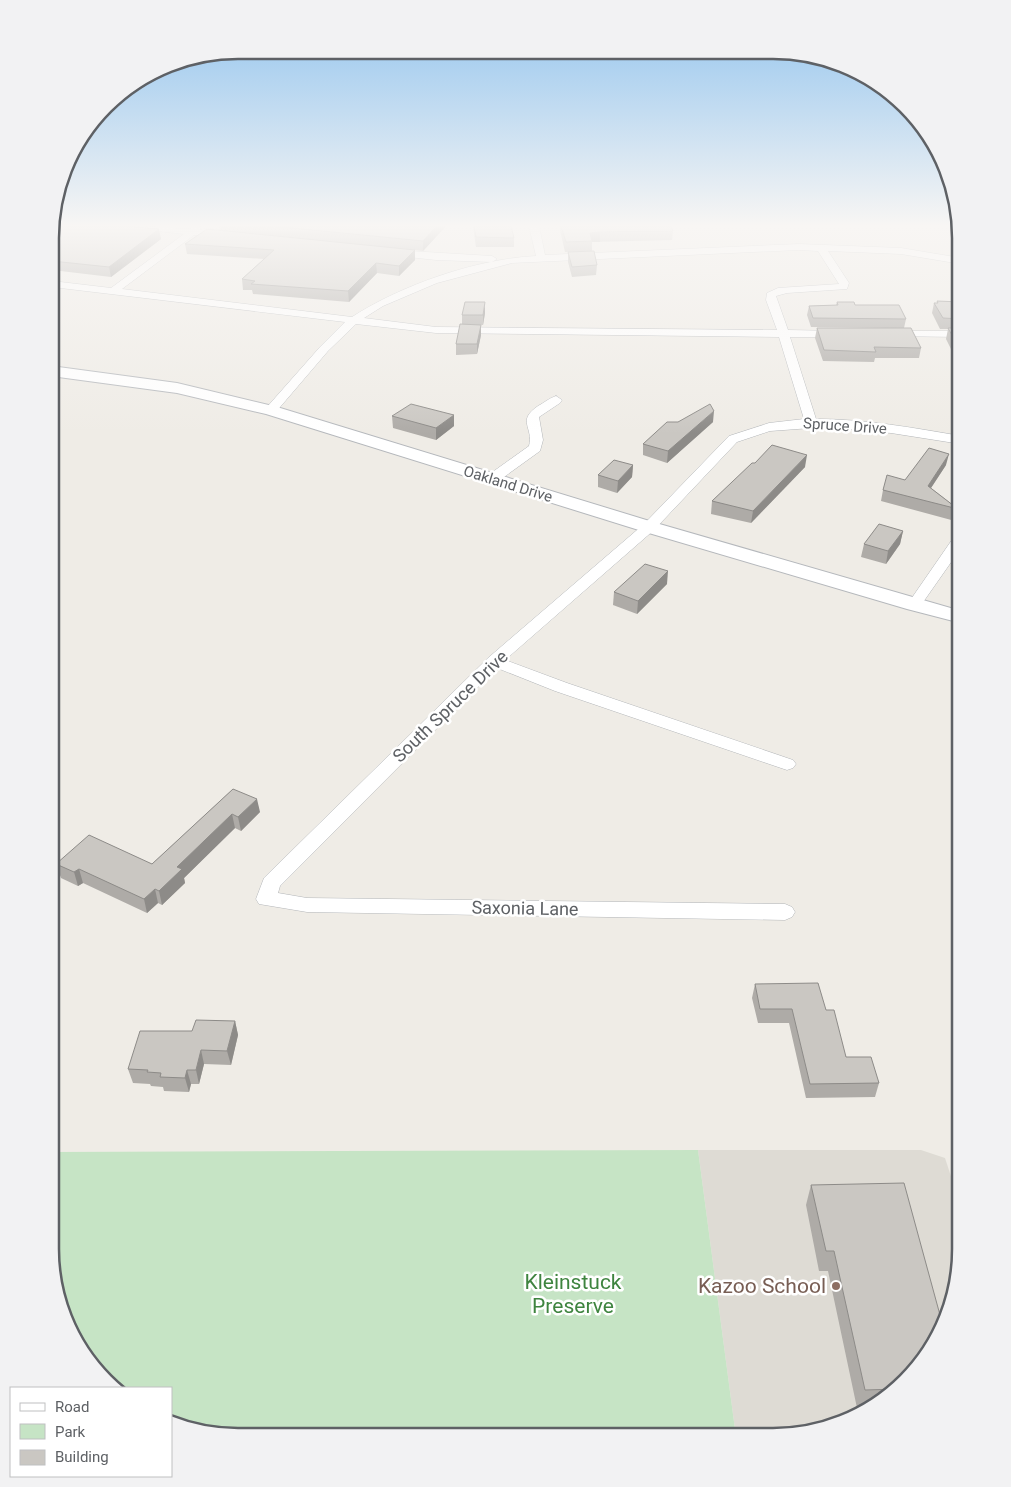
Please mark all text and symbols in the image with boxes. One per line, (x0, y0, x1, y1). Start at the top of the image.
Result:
street label: Spruce Drive (803, 414, 888, 438)
street label: Oakland Drive (461, 462, 555, 506)
street label: South Spruce Drive (388, 646, 512, 766)
street label: Saxonia Lane (471, 897, 579, 919)
park label: Kleinstuck Preserve (524, 1270, 622, 1318)
place label: Kazoo School (698, 1274, 826, 1298)
marker: Kazoo School (830, 1280, 842, 1292)
legend (10, 1387, 172, 1477)
text: Road (55, 1398, 89, 1416)
text: Park (55, 1423, 86, 1441)
text: Building (55, 1448, 109, 1466)

